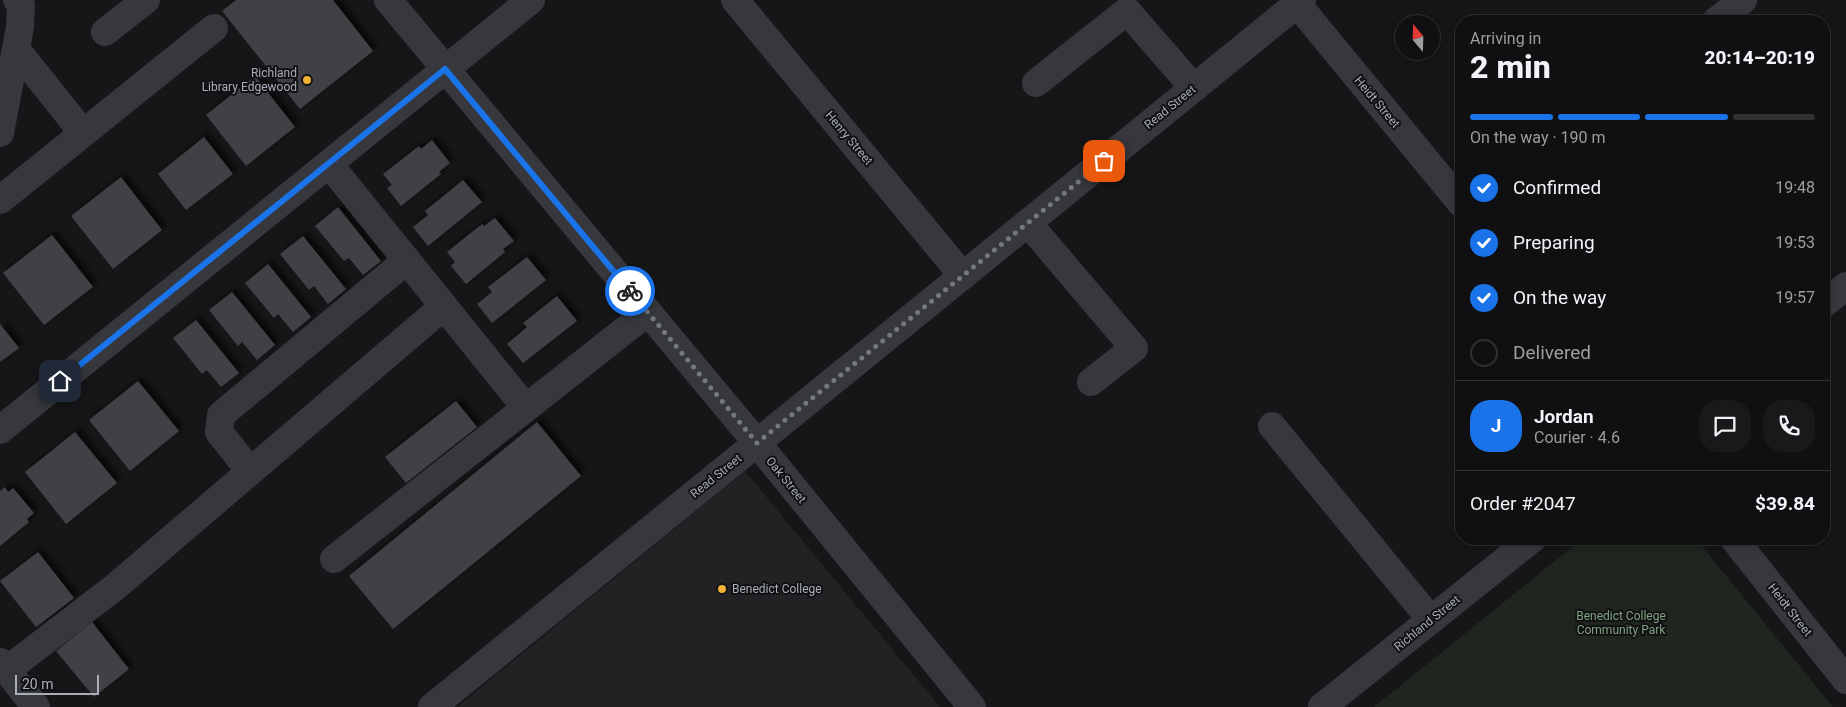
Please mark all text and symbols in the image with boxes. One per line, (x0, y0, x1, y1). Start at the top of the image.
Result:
north arrow (1395, 15, 1440, 60)
map controls (1395, 15, 1440, 60)
text: Arriving in (1470, 29, 1541, 48)
text: 20:14–20:19 (1704, 46, 1815, 69)
text: 2 min (1470, 48, 1551, 86)
place label: Richland Library Edgewood (202, 66, 297, 94)
street label: Heidt Street (1351, 73, 1403, 131)
marker: Richland Library Edgewood (301, 74, 313, 86)
street label: Read Street (1142, 82, 1198, 132)
street label: Henry Street (822, 108, 876, 168)
text: On the way · 190 m (1470, 128, 1606, 147)
pin (1083, 140, 1125, 182)
icon: bag (1090, 147, 1118, 175)
icon: check (1470, 174, 1498, 202)
text: Confirmed (1513, 176, 1601, 199)
text: 19:48 (1775, 178, 1815, 197)
icon: check (1470, 229, 1498, 257)
text: Preparing (1513, 231, 1595, 254)
text: 19:53 (1775, 233, 1815, 252)
courier (605, 266, 655, 316)
icon: bike (616, 277, 644, 305)
icon: check (1470, 284, 1498, 312)
text: On the way (1513, 286, 1606, 309)
text: 19:57 (1775, 288, 1815, 307)
text: Delivered (1513, 341, 1591, 364)
pin (39, 360, 81, 402)
icon: home (46, 367, 74, 395)
button: chat (1699, 400, 1751, 452)
button: phone (1763, 400, 1815, 452)
text: Jordan (1534, 405, 1594, 428)
text: J (1491, 414, 1501, 437)
text: Courier · 4.6 (1534, 428, 1620, 447)
street label: Read Street (688, 451, 744, 501)
street label: Oak Street (763, 454, 809, 506)
text: Order #2047 (1470, 492, 1576, 515)
text: $39.84 (1755, 492, 1815, 515)
street label: Heidt Street (1765, 581, 1815, 639)
place label: Benedict College (732, 582, 822, 596)
marker: Benedict College (716, 583, 728, 595)
street label: Richland Street (1391, 592, 1463, 654)
park label: Benedict College Community Park (1576, 609, 1666, 637)
scale bar (15, 672, 99, 695)
text: 20 m (22, 676, 54, 692)

